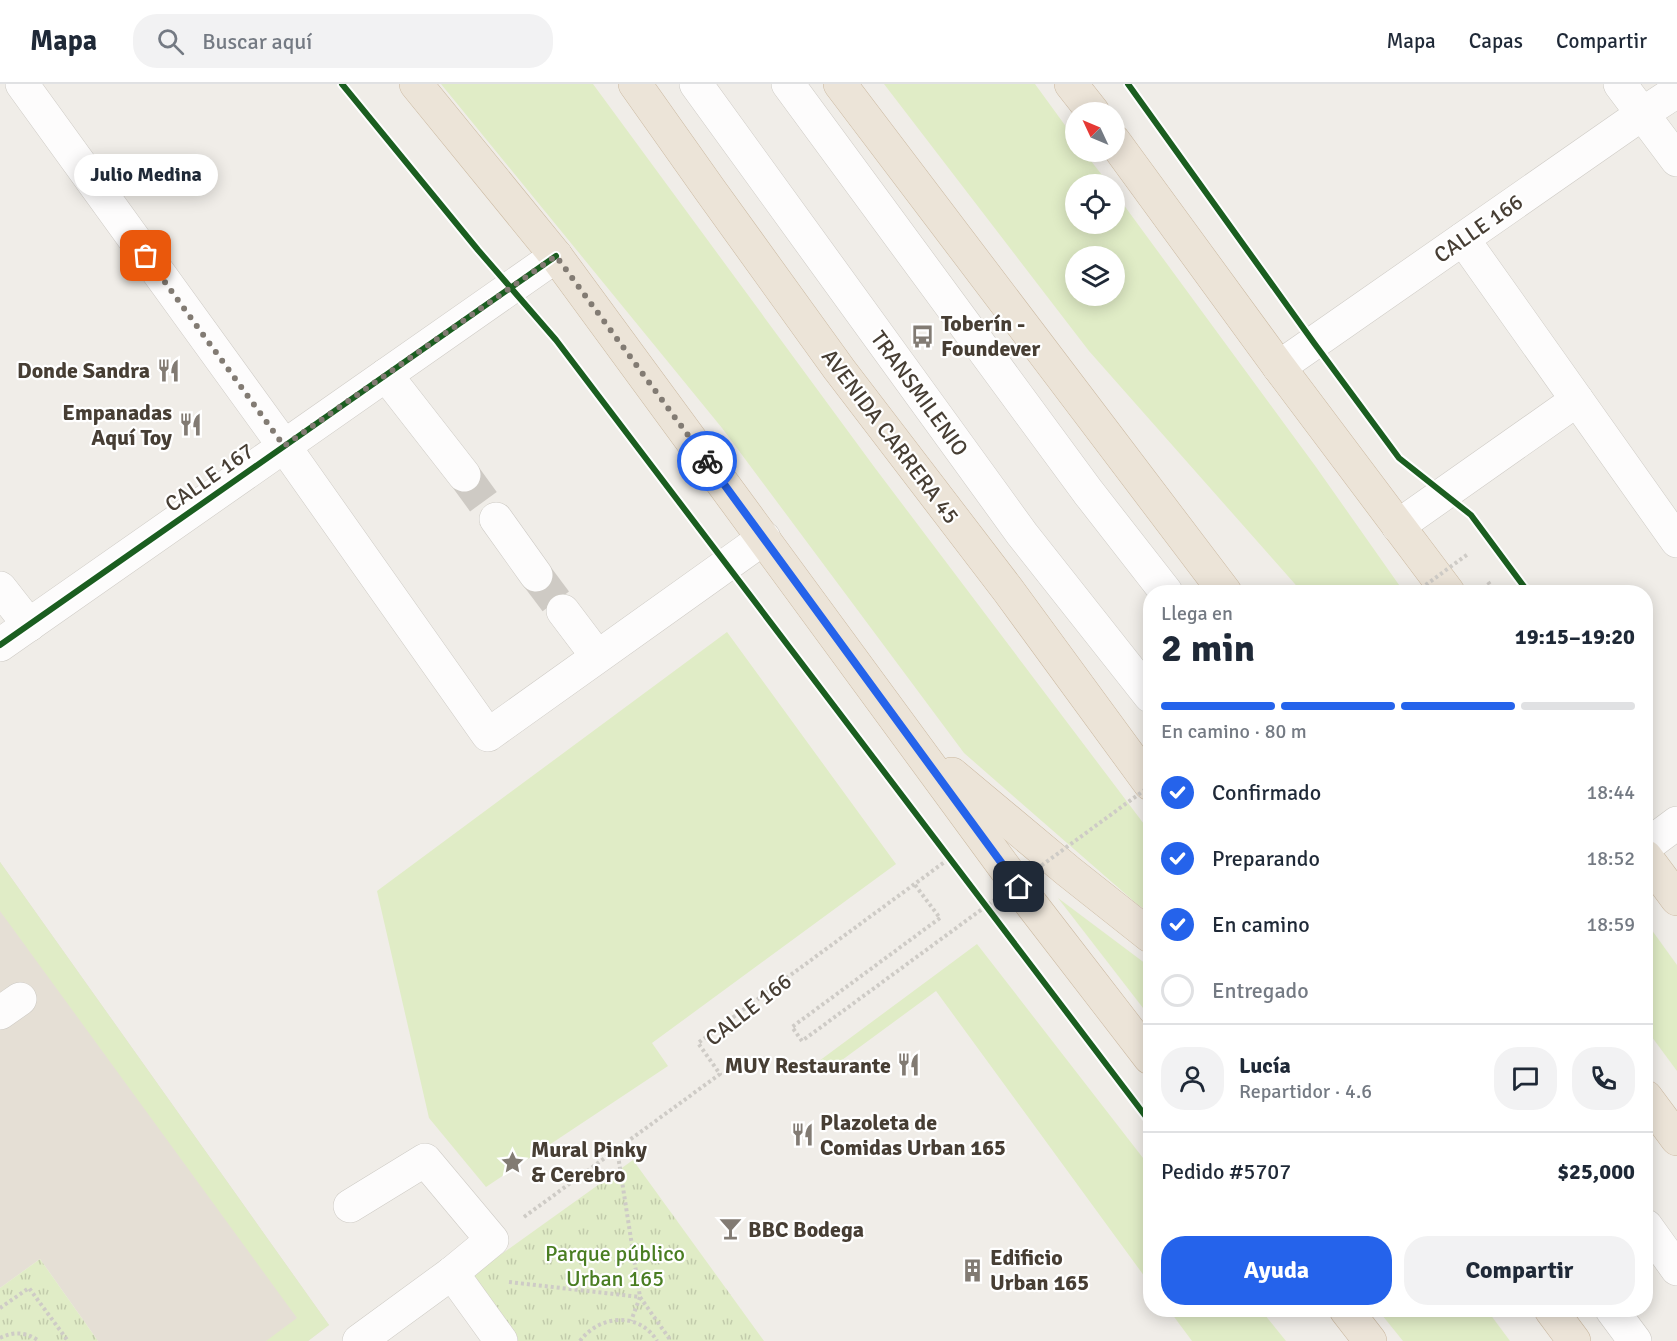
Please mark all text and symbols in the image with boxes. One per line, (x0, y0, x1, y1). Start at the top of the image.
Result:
search box (133, 14, 553, 68)
text: Mapa (30, 24, 97, 58)
icon: search (154, 25, 187, 58)
text: Buscar aquí (202, 28, 312, 55)
text: Mapa (1386, 28, 1436, 54)
text: Capas (1469, 28, 1523, 54)
text: Compartir (1556, 28, 1647, 54)
north arrow (1065, 102, 1125, 162)
map controls (1065, 102, 1125, 306)
callout: Julio Medina (74, 154, 218, 196)
text: Julio Medina (90, 162, 202, 187)
button: locate (1065, 174, 1125, 234)
street label: CALLE 166 (1429, 188, 1528, 269)
pin (120, 230, 171, 281)
icon: bag (129, 239, 162, 272)
button: layers (1065, 246, 1125, 306)
place label: Toberín - Foundever (941, 310, 1040, 362)
bus stop icon: Toberín - Foundever (910, 323, 936, 349)
street label: TRANSMILENIO (865, 325, 974, 461)
street label: AVENIDA CARRERA 45 (816, 344, 965, 529)
place label: Donde Sandra (17, 357, 150, 384)
restaurant icon: Donde Sandra (155, 357, 181, 383)
place label: Empanadas Aquí Toy (62, 399, 172, 451)
restaurant icon: Empanadas Aquí Toy (177, 412, 203, 438)
courier (677, 431, 737, 491)
street label: CALLE 167 (160, 437, 259, 518)
icon: bike (691, 445, 724, 478)
text: Llega en (1161, 601, 1233, 626)
text: 19:15–19:20 (1515, 623, 1635, 650)
text: 2 min (1161, 624, 1255, 672)
text: En camino · 80 m (1161, 719, 1307, 744)
icon: check (1161, 776, 1194, 809)
text: Confirmado (1212, 779, 1321, 806)
text: 18:44 (1586, 780, 1635, 805)
icon: check (1161, 842, 1194, 875)
text: Preparando (1212, 845, 1320, 872)
text: 18:52 (1586, 846, 1635, 871)
pin (993, 861, 1044, 912)
icon: home (1002, 870, 1035, 903)
icon: check (1161, 908, 1194, 941)
text: En camino (1212, 911, 1310, 938)
text: 18:59 (1586, 912, 1635, 937)
street label: CALLE 166 (700, 967, 797, 1051)
text: Entregado (1212, 977, 1309, 1004)
button: person (1161, 1047, 1224, 1110)
button: chat (1494, 1047, 1557, 1110)
button: phone (1572, 1047, 1635, 1110)
place label: MUY Restaurante (725, 1052, 891, 1079)
restaurant icon: MUY Restaurante (896, 1052, 922, 1078)
text: Lucía (1239, 1052, 1291, 1079)
text: Repartidor · 4.6 (1239, 1079, 1372, 1104)
place label: Plazoleta de Comidas Urban 165 (820, 1109, 1006, 1161)
restaurant icon: Plazoleta de Comidas Urban 165 (789, 1122, 815, 1148)
place label: Mural Pinky & Cerebro (531, 1136, 647, 1188)
place icon: Mural Pinky & Cerebro (500, 1149, 526, 1175)
text: Pedido #5707 (1161, 1158, 1291, 1185)
text: $25,000 (1557, 1158, 1635, 1185)
bar icon: BBC Bodega (717, 1216, 743, 1242)
place label: BBC Bodega (748, 1216, 864, 1243)
button: Ayuda (1161, 1236, 1392, 1305)
button: Compartir (1404, 1236, 1635, 1305)
park label: Parque público Urban 165 (545, 1240, 685, 1292)
place label: Edificio Urban 165 (990, 1244, 1089, 1296)
building icon: Edificio Urban 165 (959, 1257, 985, 1283)

